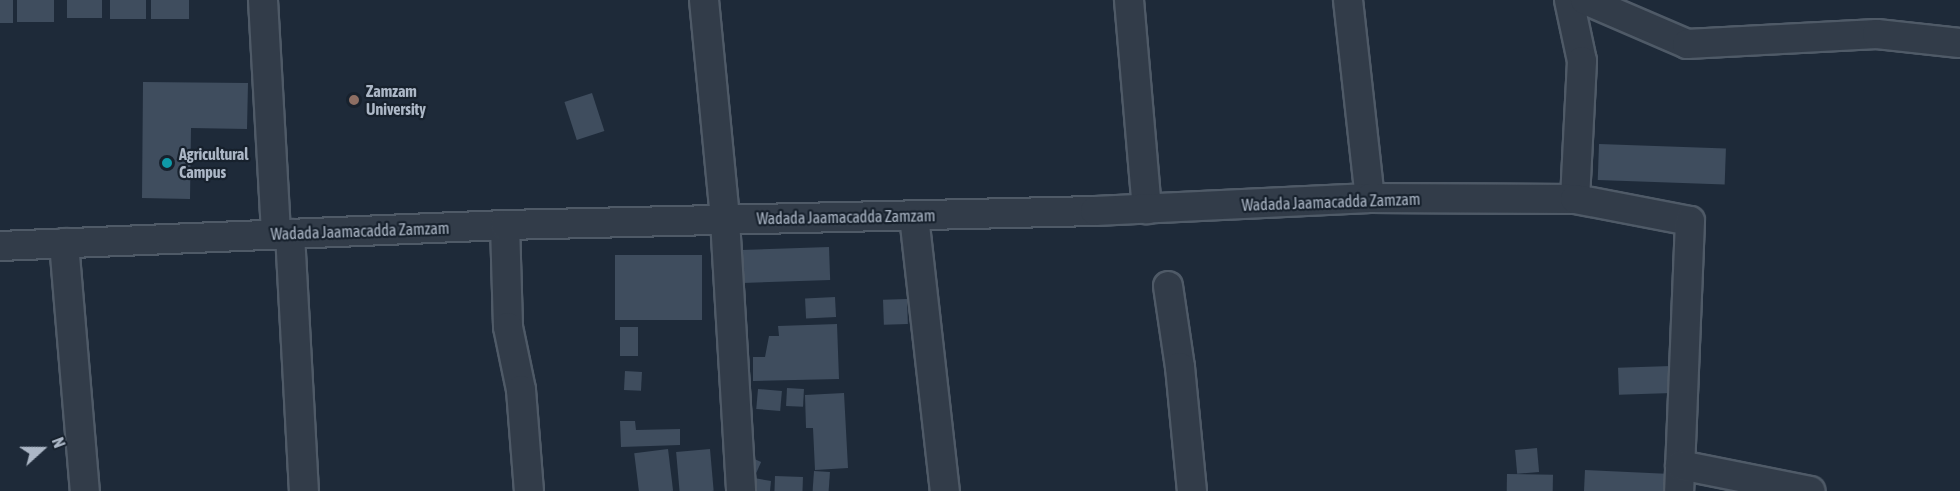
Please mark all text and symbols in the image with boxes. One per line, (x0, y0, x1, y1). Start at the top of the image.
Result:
place label: Zamzam University (366, 81, 426, 119)
marker: Zamzam University (347, 93, 361, 107)
place label: Agricultural Campus (179, 144, 248, 182)
marker: Agricultural Campus (160, 156, 174, 170)
street label: Wadada Jaamacadda Zamzam (1241, 189, 1421, 215)
street label: Wadada Jaamacadda Zamzam (756, 206, 936, 228)
street label: Wadada Jaamacadda Zamzam (270, 218, 450, 244)
north arrow (12, 419, 72, 479)
text: N (49, 435, 69, 450)

